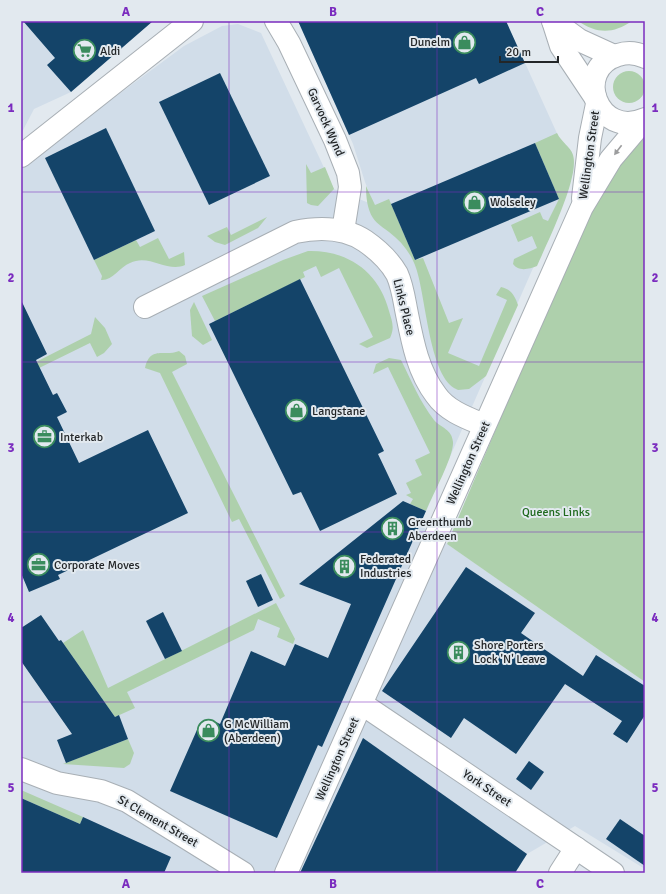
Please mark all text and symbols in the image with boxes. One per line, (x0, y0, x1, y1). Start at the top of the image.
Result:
text: A (122, 4, 131, 20)
text: B (329, 4, 337, 20)
text: C (536, 4, 544, 20)
shop icon: Dunelm (452, 29, 478, 55)
place label: Dunelm (410, 35, 450, 50)
supermarket icon: Aldi (71, 38, 97, 64)
scale bar (500, 38, 558, 64)
place label: Aldi (100, 44, 120, 59)
text: 20 m (506, 45, 531, 60)
street label: Garvock Wynd (304, 86, 347, 159)
text: 1 (7, 100, 15, 116)
text: 1 (651, 100, 659, 116)
street label: Wellington Street (576, 110, 603, 200)
one-way arrow (614, 144, 622, 155)
shop icon: Wolseley (462, 189, 488, 215)
place label: Wolseley (490, 195, 536, 210)
text: 2 (7, 270, 15, 286)
text: 2 (651, 270, 659, 286)
street label: Links Place (389, 277, 418, 337)
shop icon: Langstane (284, 398, 310, 424)
place label: Langstane (312, 404, 365, 419)
street label: Wellington Street (443, 419, 494, 507)
office icon: Interkab (31, 424, 57, 450)
place label: Interkab (60, 430, 103, 445)
text: 3 (7, 440, 15, 456)
text: 3 (651, 440, 659, 456)
park label: Queens Links (522, 505, 590, 520)
place label: Greenthumb Aberdeen (408, 515, 472, 544)
building icon: Greenthumb Aberdeen (380, 516, 406, 542)
office icon: Corporate Moves (25, 552, 51, 578)
place label: Federated Industries (360, 552, 412, 581)
building icon: Federated Industries (331, 553, 357, 579)
place label: Corporate Moves (54, 558, 140, 573)
text: 4 (7, 610, 15, 626)
text: 4 (651, 610, 659, 626)
place label: Shore Porters Lock 'N' Leave (474, 638, 545, 667)
building icon: Shore Porters Lock 'N' Leave (446, 639, 472, 665)
street label: Wellington Street (312, 715, 363, 803)
place label: G McWilliam (Aberdeen) (224, 717, 289, 746)
shop icon: G McWilliam (Aberdeen) (196, 718, 222, 744)
street label: York Street (459, 767, 514, 810)
text: 5 (7, 780, 15, 796)
text: 5 (651, 780, 659, 796)
street label: St Clement Street (115, 792, 201, 851)
text: A (122, 876, 131, 892)
text: B (329, 876, 337, 892)
text: C (536, 876, 544, 892)

